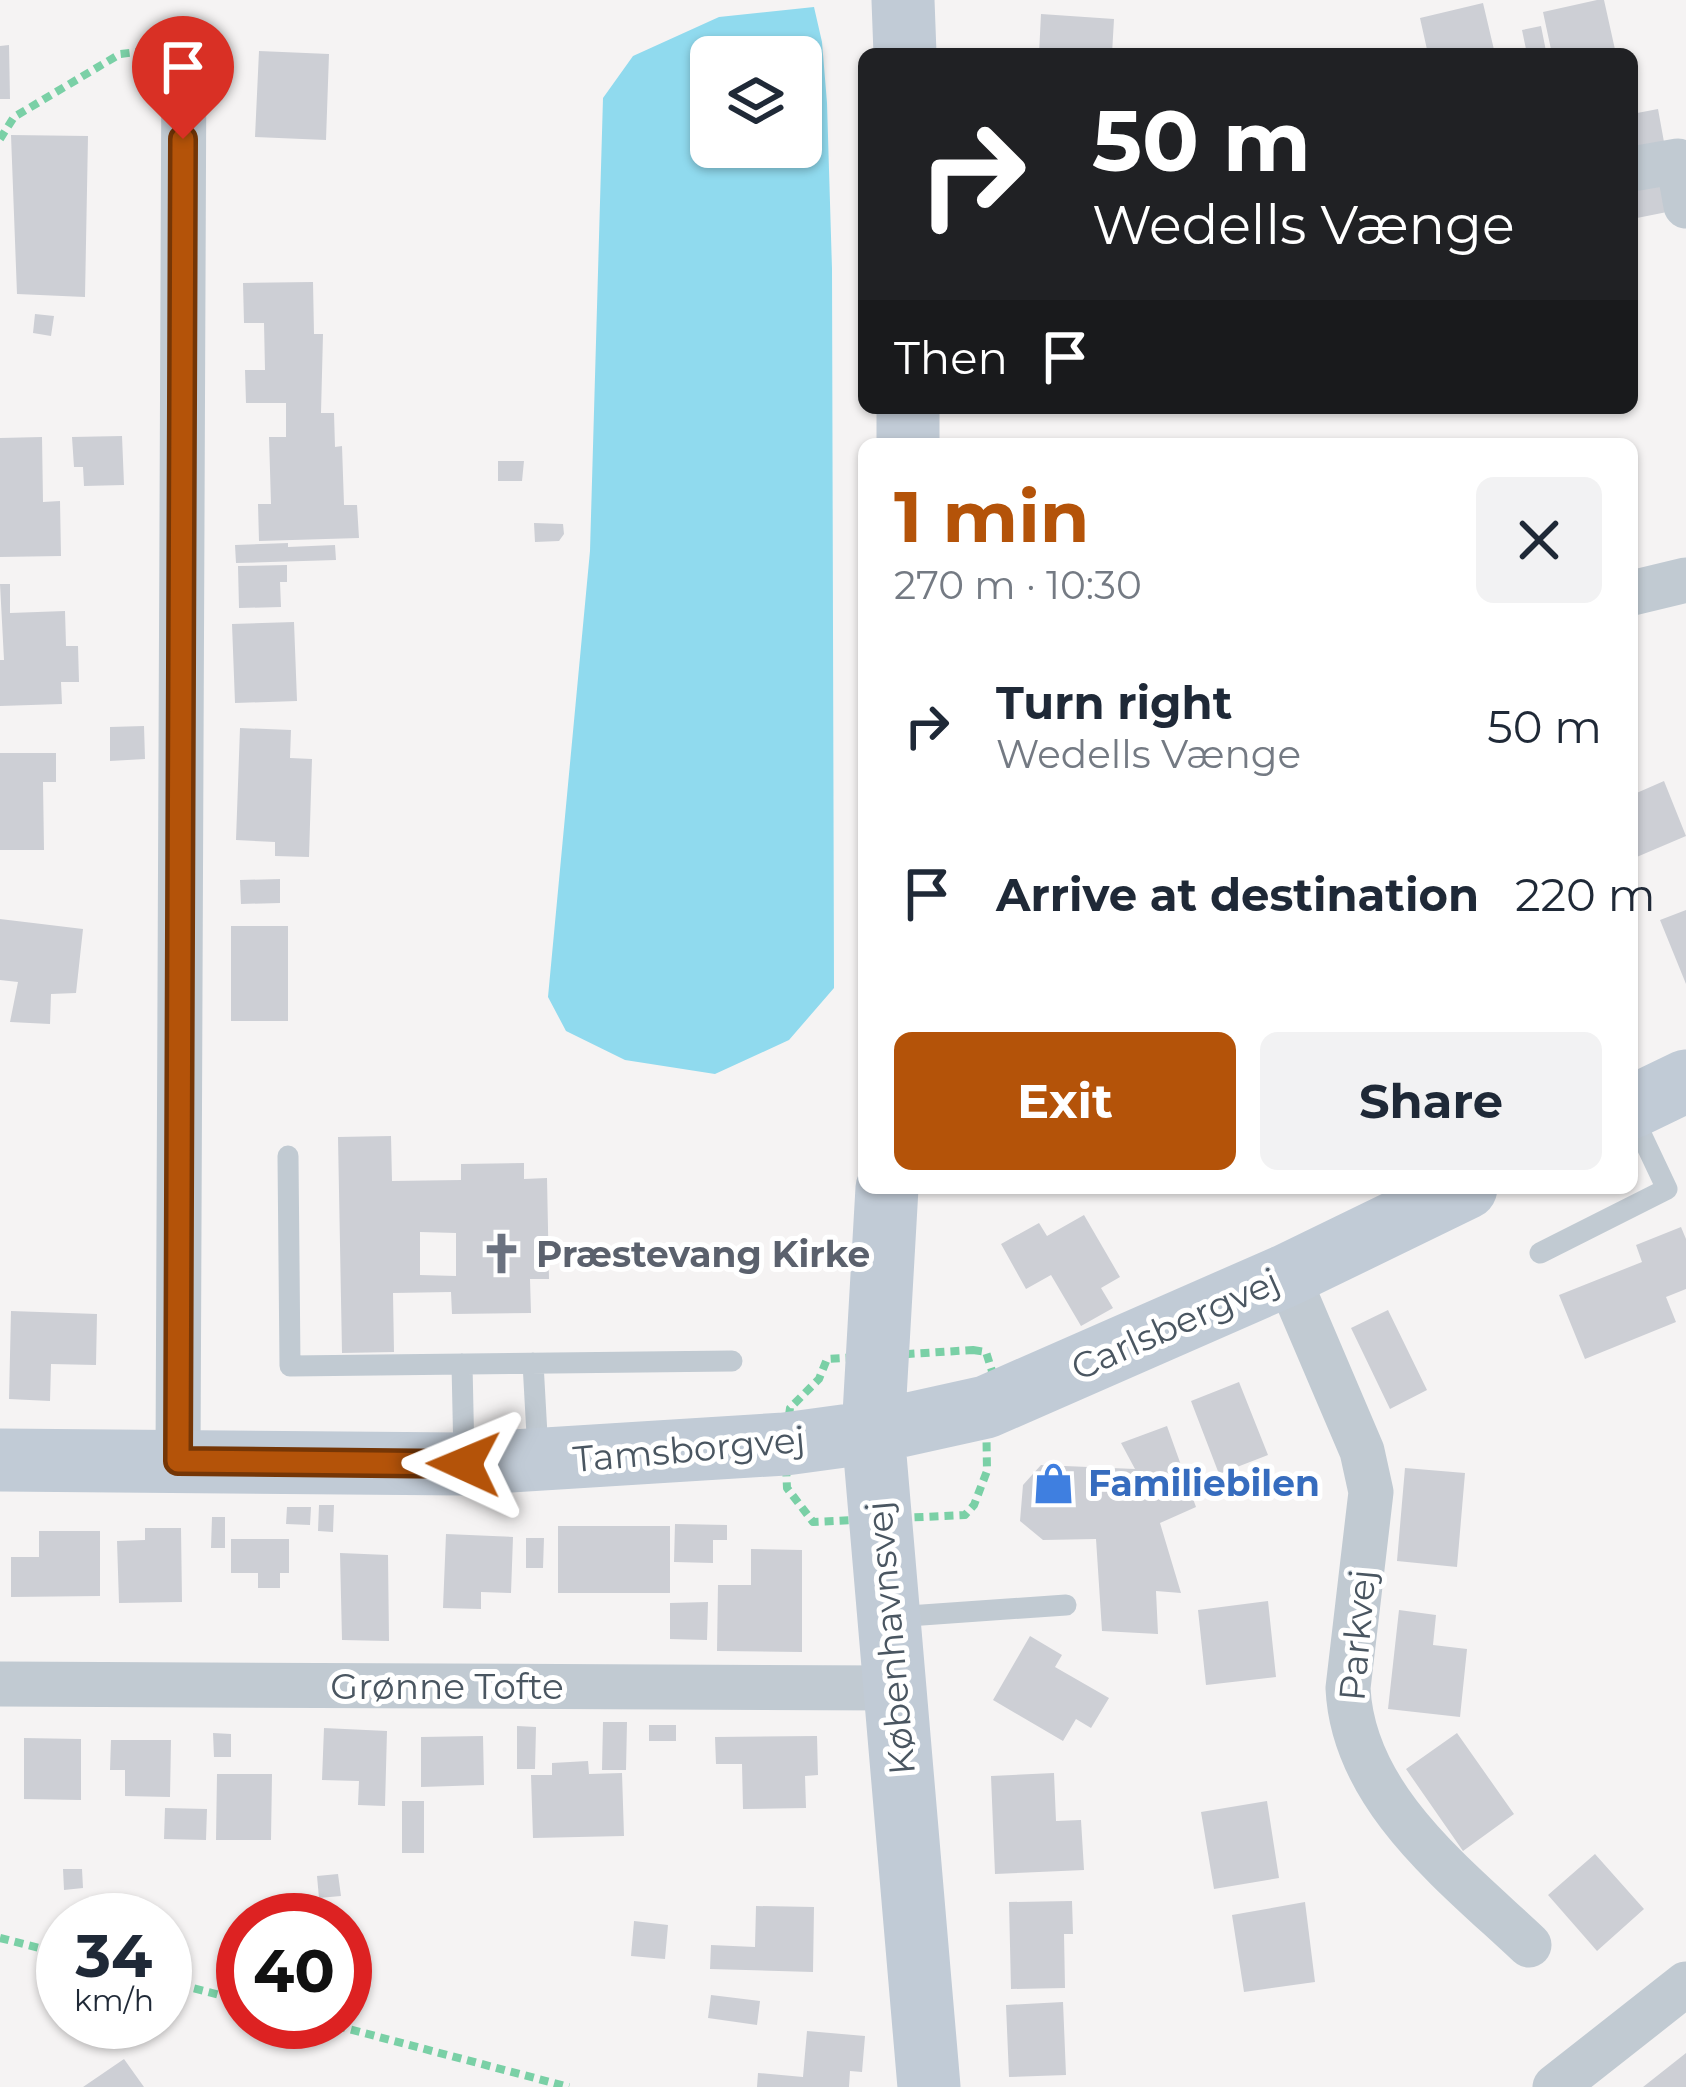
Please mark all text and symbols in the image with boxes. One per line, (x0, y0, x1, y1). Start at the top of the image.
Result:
pin (132, 16, 234, 139)
icon: arrive (150, 34, 216, 100)
map controls (690, 36, 822, 168)
button: layers (690, 36, 822, 168)
text: 50 m (1092, 90, 1311, 192)
icon: right (894, 96, 1050, 252)
text: Wedells Vænge (1092, 192, 1515, 258)
icon: arrive (1032, 324, 1098, 390)
text: Then (894, 330, 1008, 385)
text: 1 min (894, 472, 1090, 560)
button: close (1476, 477, 1602, 603)
text: 270 m · 10:30 (894, 561, 1142, 609)
text: Turn right (996, 675, 1232, 730)
icon: right (894, 693, 960, 759)
text: 50 m (1487, 699, 1602, 754)
text: Wedells Vænge (996, 730, 1301, 778)
icon: arrive (894, 861, 960, 927)
text: Arrive at destination (996, 867, 1479, 922)
text: 220 m (1515, 867, 1655, 922)
button: Exit (894, 1032, 1236, 1170)
button: Share (1260, 1032, 1602, 1170)
church icon: Præstevang Kirke (479, 1231, 525, 1277)
place label: Præstevang Kirke (536, 1232, 870, 1276)
street label: Carlsbergvej (1064, 1259, 1286, 1389)
position arrow (401, 1401, 527, 1527)
street label: Tamsborgvej (571, 1417, 807, 1481)
shop icon: Familiebilen (1031, 1460, 1077, 1506)
place label: Familiebilen (1088, 1461, 1320, 1505)
street label: Københavnsvej (856, 1499, 924, 1777)
street label: Parkvej (1329, 1568, 1385, 1702)
street label: Grønne Tofte (330, 1664, 564, 1708)
speed limit sign: 40 (216, 1893, 372, 2049)
text: 34 (76, 1919, 152, 1992)
text: km/h (74, 1982, 154, 2019)

